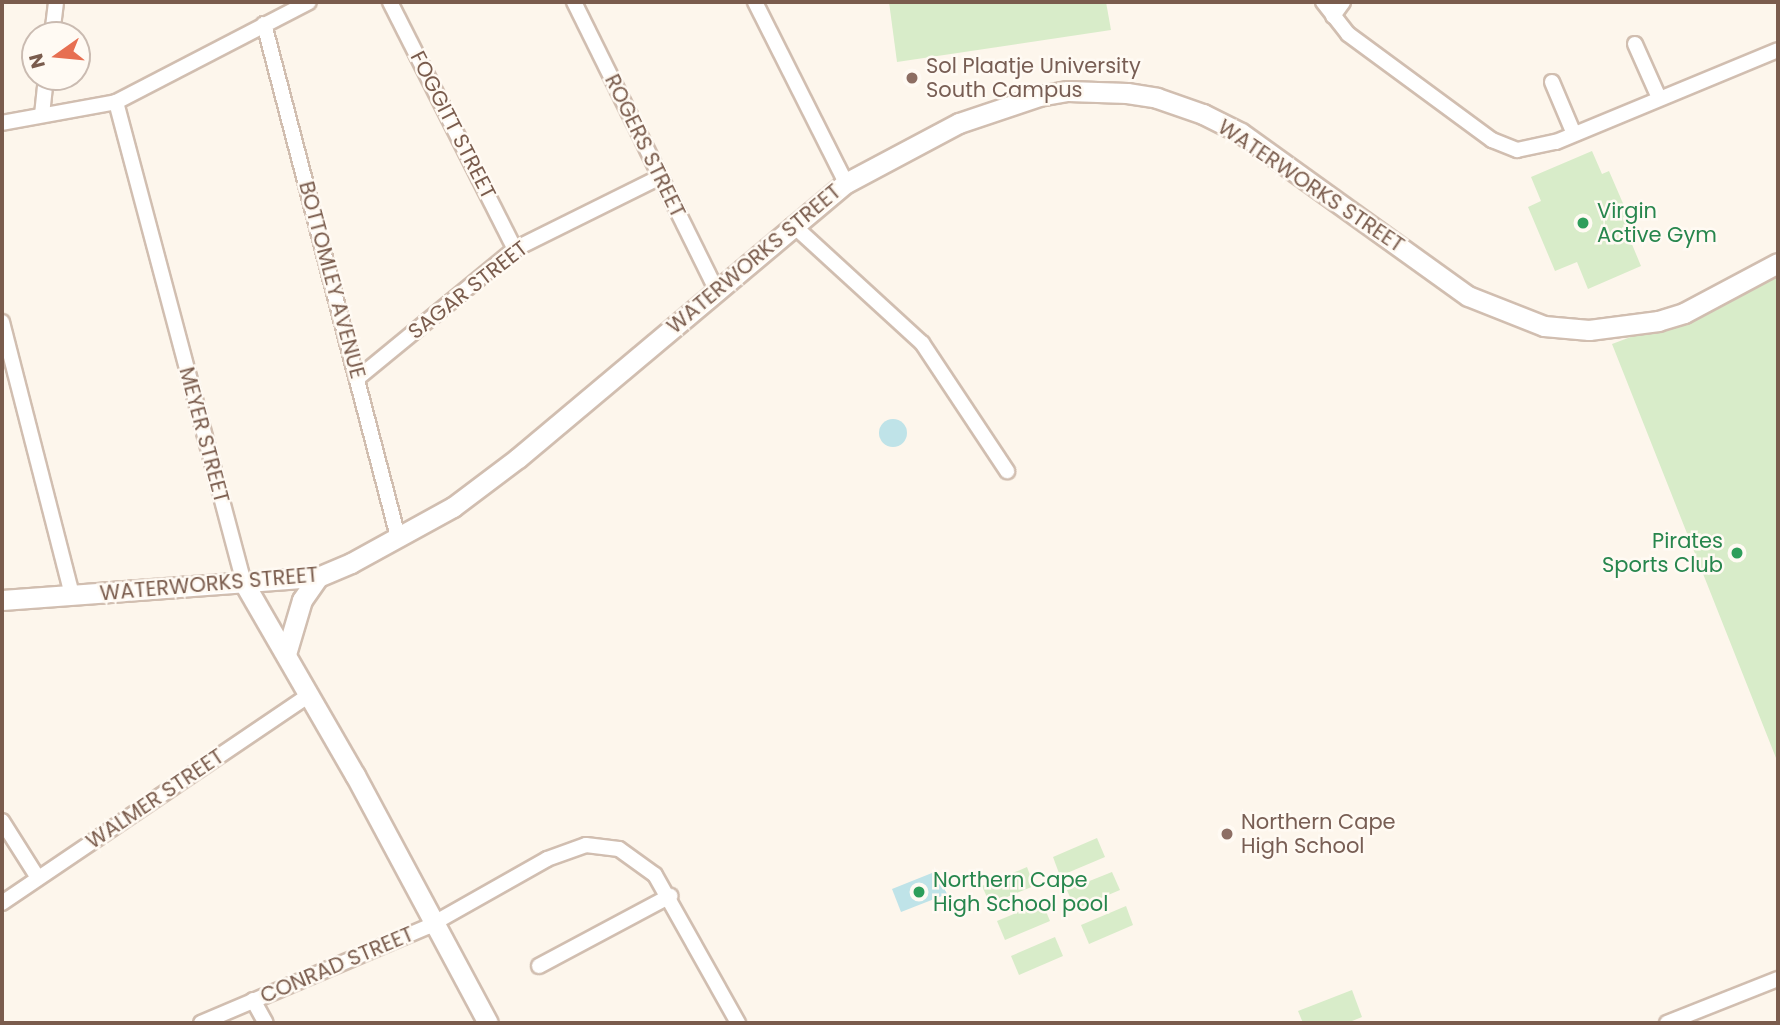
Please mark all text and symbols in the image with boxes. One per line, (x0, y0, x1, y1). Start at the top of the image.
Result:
north arrow (21, 21, 91, 91)
street label: FOGGITT STREET (405, 47, 501, 203)
text: N (22, 51, 52, 71)
place label: Sol Plaatje University South Campus (926, 53, 1141, 103)
street label: ROGERS STREET (599, 70, 691, 222)
marker: Sol Plaatje University South Campus (904, 70, 920, 86)
street label: WATERWORKS STREET (1213, 114, 1409, 258)
street label: BOTTOMLEY AVENUE (294, 179, 370, 381)
street label: WATERWORKS STREET (662, 179, 846, 339)
place label: Virgin Active Gym (1597, 198, 1717, 248)
marker: Virgin Active Gym (1575, 215, 1591, 231)
street label: SAGAR STREET (403, 236, 533, 344)
street label: MEYER STREET (174, 364, 234, 506)
place label: Pirates Sports Club (1602, 528, 1723, 578)
marker: Pirates Sports Club (1729, 545, 1745, 561)
street label: WATERWORKS STREET (99, 562, 319, 606)
street label: WALMER STREET (82, 744, 228, 854)
place label: Northern Cape High School (1241, 809, 1396, 859)
marker: Northern Cape High School (1219, 826, 1235, 842)
place label: Northern Cape High School pool (933, 867, 1108, 917)
marker: Northern Cape High School pool (911, 884, 927, 900)
street label: CONRAD STREET (256, 921, 418, 1009)

